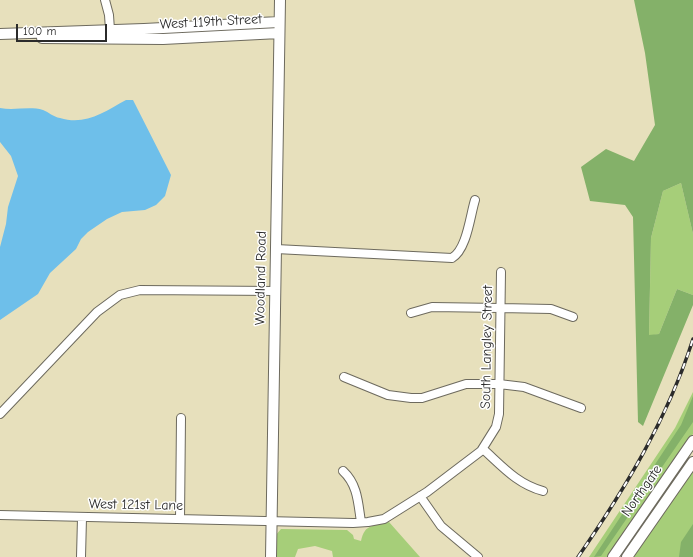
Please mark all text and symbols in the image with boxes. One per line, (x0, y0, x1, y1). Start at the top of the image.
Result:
street label: West 119th Street (159, 11, 263, 33)
scale bar (18, 16, 109, 42)
text: 100 m (23, 24, 56, 38)
street label: Woodland Road (252, 231, 270, 325)
street label: South Langley Street (478, 285, 496, 409)
street label: Northgate (618, 462, 666, 520)
street label: West 121st Lane (89, 496, 183, 514)

